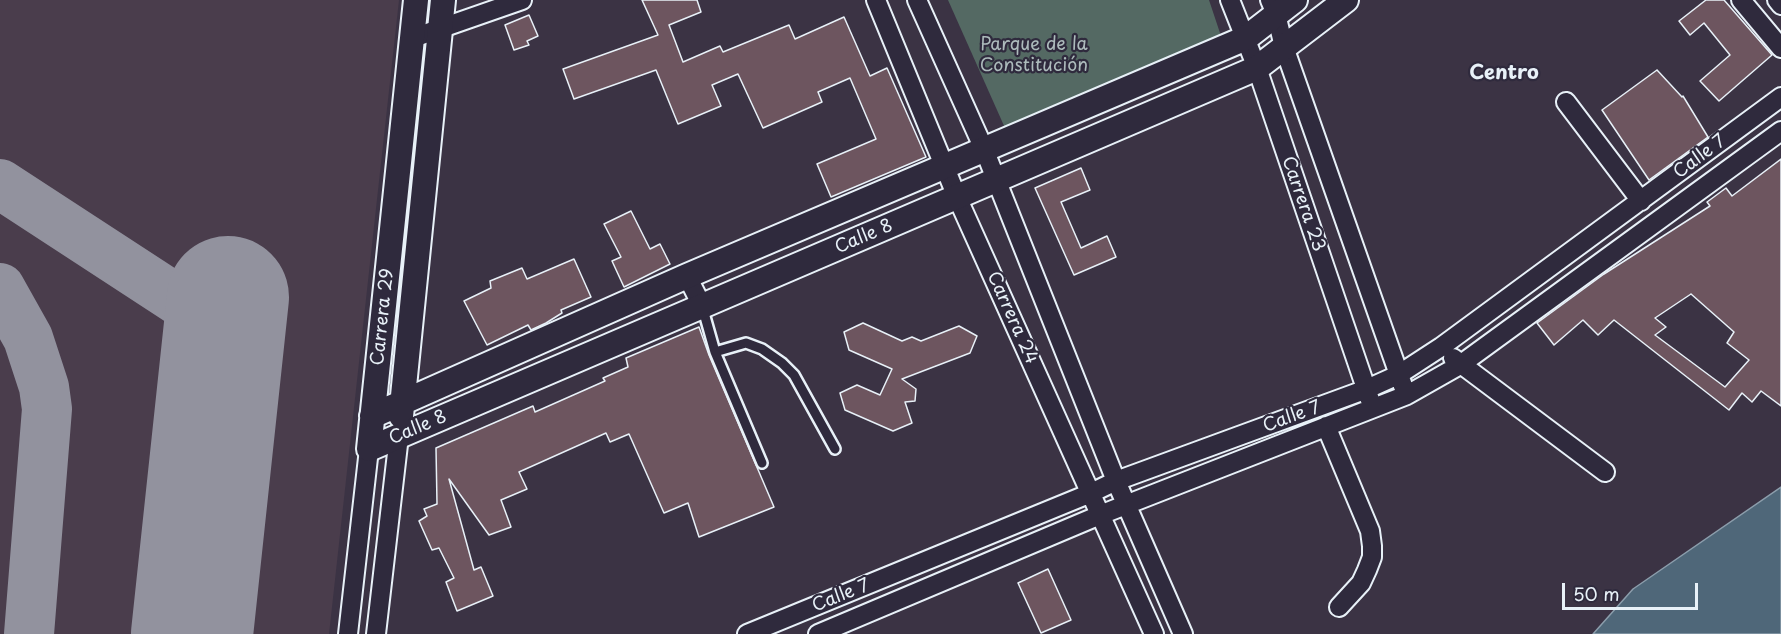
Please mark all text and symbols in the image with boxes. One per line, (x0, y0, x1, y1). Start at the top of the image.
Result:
park label: Parque de la Constitución (980, 34, 1088, 76)
district label: Centro (1469, 61, 1539, 85)
street label: Calle 7 (1670, 130, 1730, 184)
street label: Carrera 23 (1277, 154, 1329, 254)
street label: Calle 8 (832, 215, 896, 259)
street label: Carrera 29 (367, 267, 399, 367)
street label: Carrera 24 (982, 268, 1042, 368)
street label: Calle 7 (1260, 397, 1324, 437)
street label: Calle 8 (386, 406, 450, 450)
scale bar (1565, 571, 1702, 609)
street label: Calle 7 (809, 575, 873, 617)
text: 50 m (1573, 580, 1620, 607)

